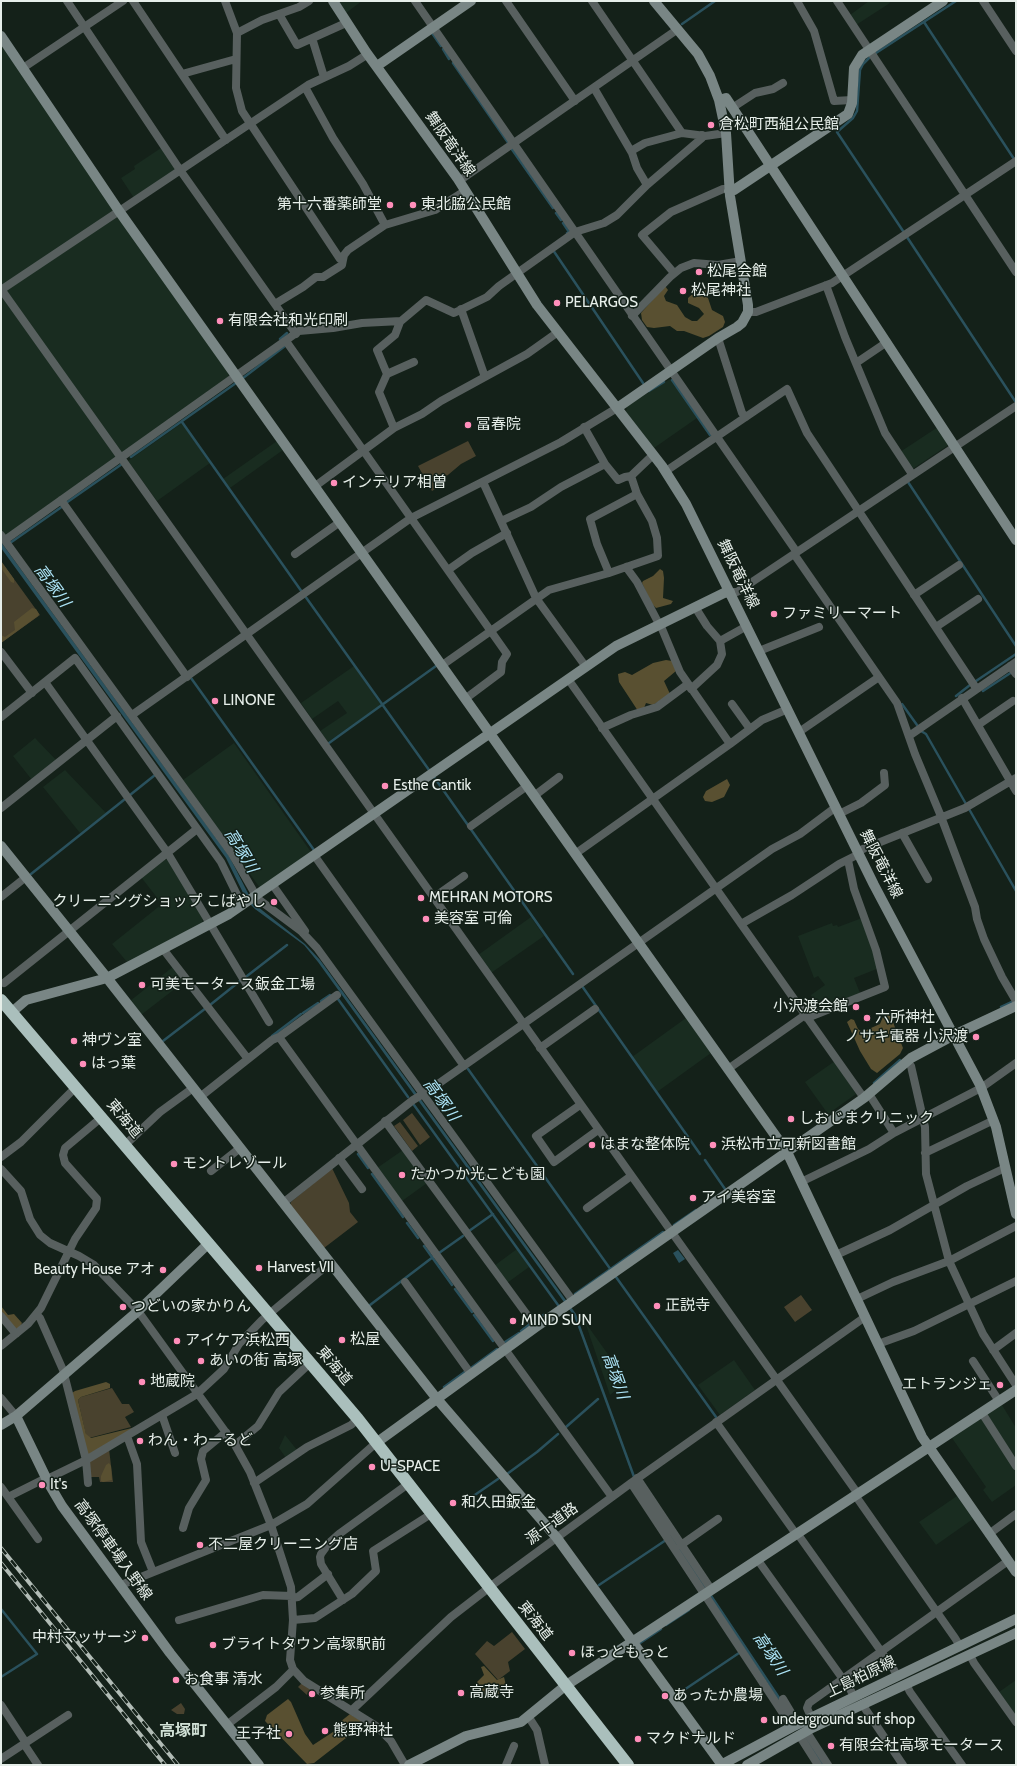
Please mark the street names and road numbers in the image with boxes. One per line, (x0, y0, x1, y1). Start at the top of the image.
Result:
street label: 舞阪竜洋線 (421, 108, 479, 180)
street label: 舞阪竜洋線 (713, 536, 763, 612)
street label: 舞阪竜洋線 (856, 827, 906, 901)
street label: 東海道 (103, 1096, 145, 1142)
street label: 東海道 (313, 1343, 355, 1389)
street label: 高塚停車場入野線 (70, 1496, 156, 1604)
street label: 源十道路 (522, 1499, 582, 1549)
street label: 東海道 (514, 1598, 556, 1644)
street label: 上島柏原線 (823, 1652, 899, 1702)

